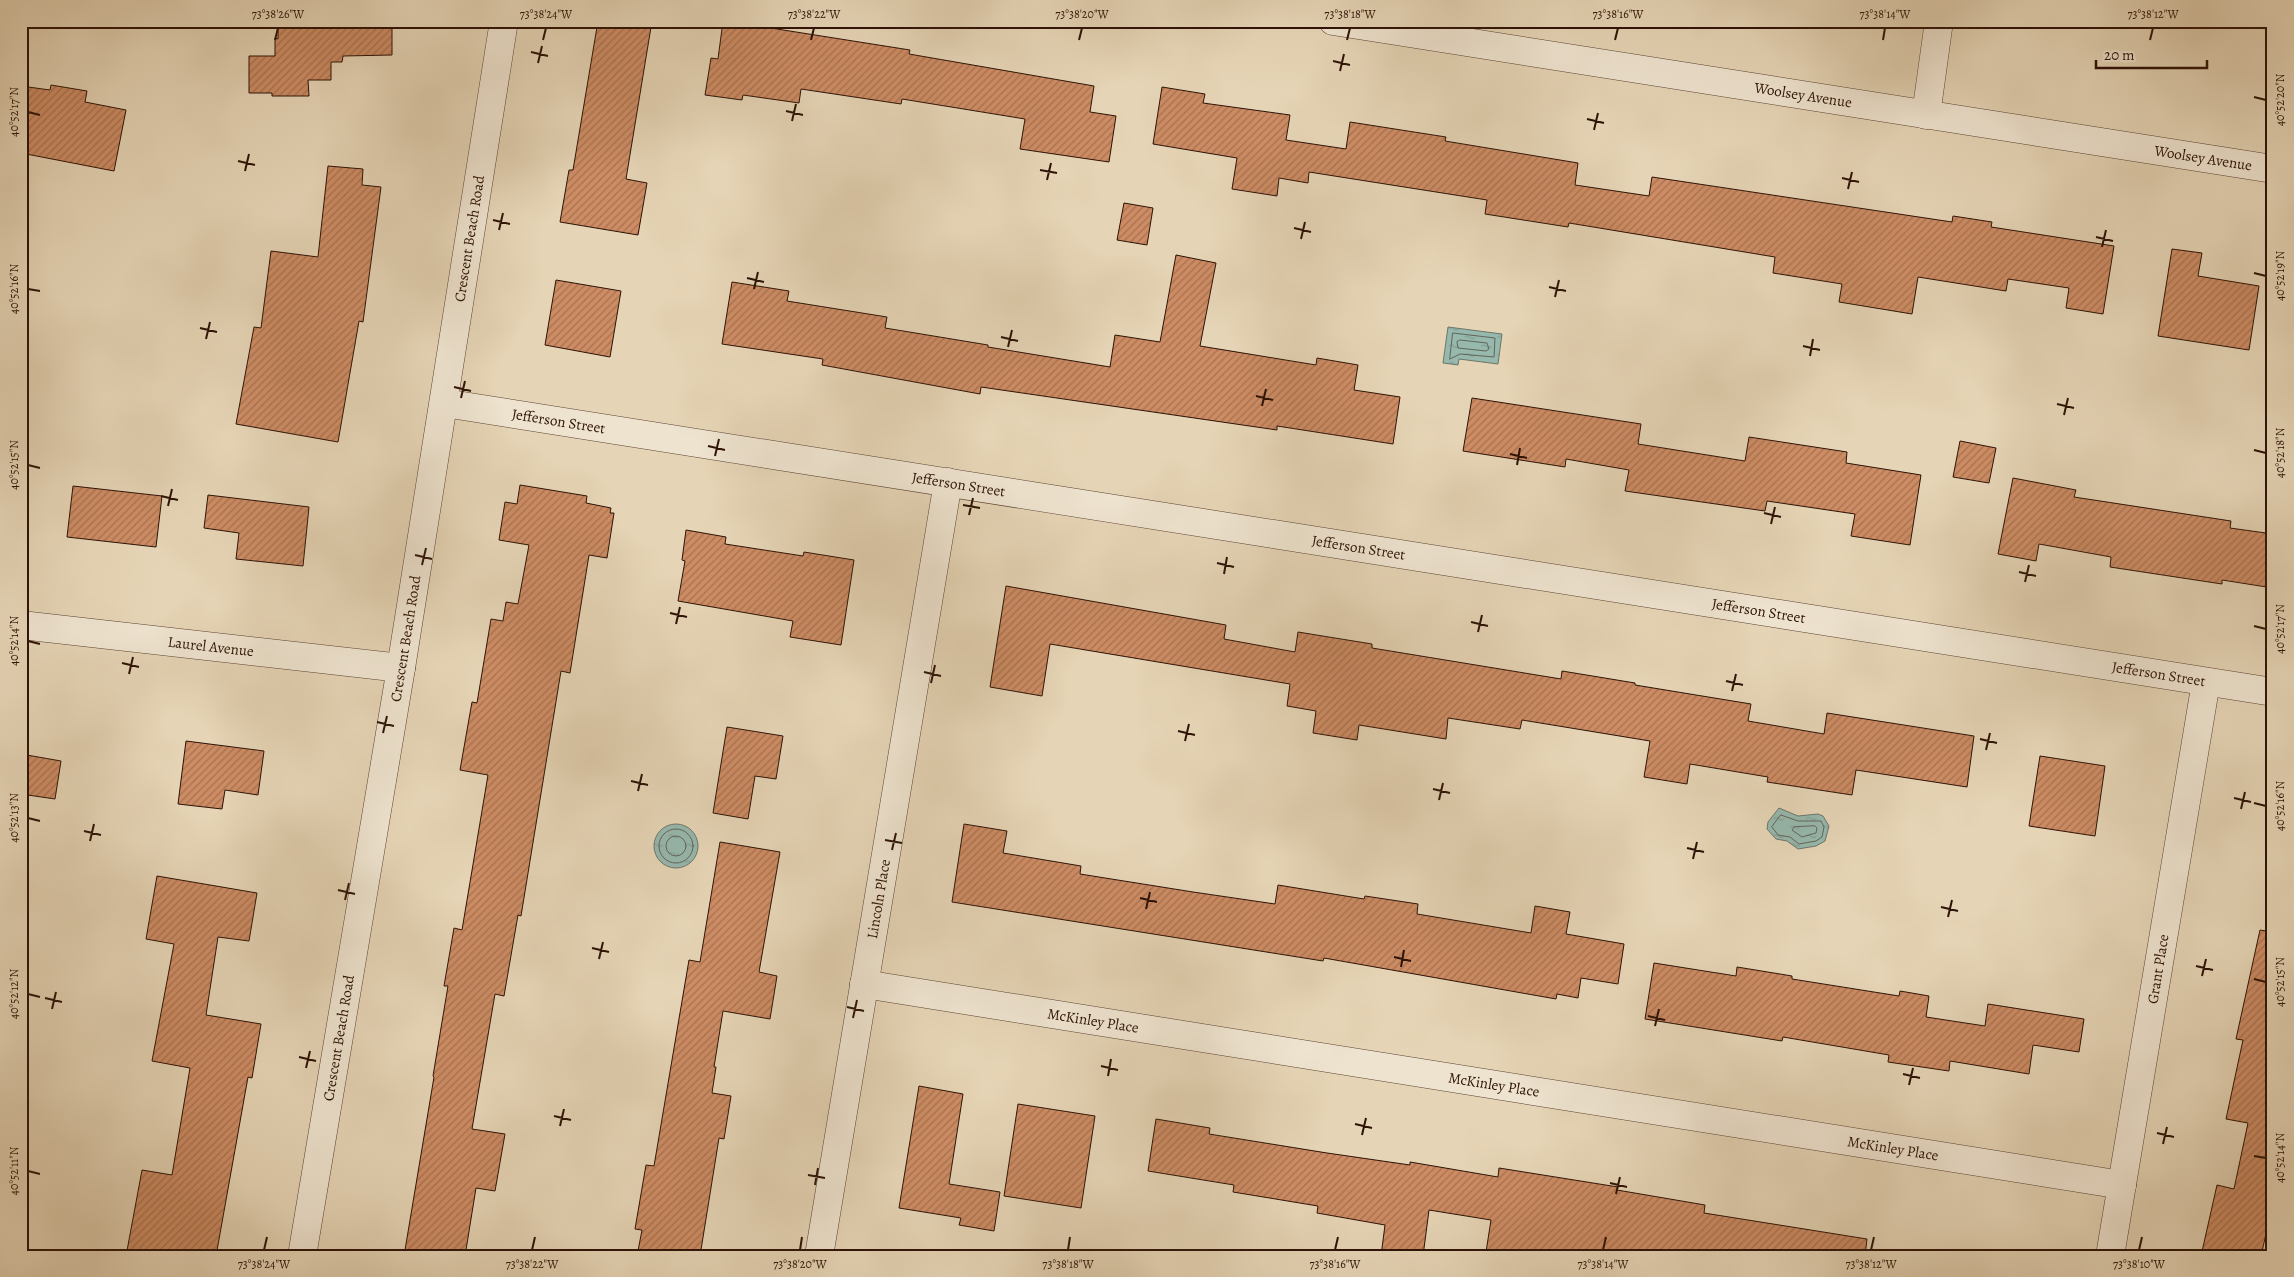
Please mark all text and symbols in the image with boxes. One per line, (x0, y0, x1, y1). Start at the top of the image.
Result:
text: 73°38'26"W (252, 6, 305, 22)
text: 73°38'24"W (520, 6, 573, 22)
text: 73°38'22"W (788, 6, 841, 22)
text: 73°38'20"W (1055, 6, 1110, 22)
text: 73°38'18"W (1324, 6, 1376, 22)
text: 73°38'16"W (1593, 6, 1644, 22)
text: 73°38'14"W (1860, 6, 1911, 22)
text: 73°38'12"W (2127, 6, 2179, 22)
scale bar (2096, 38, 2208, 70)
text: 20 m (2104, 45, 2135, 65)
text: 40°52'20"N (2272, 73, 2288, 126)
street label: Woolsey Avenue (1752, 77, 1854, 113)
text: 40°52'17"N (6, 87, 22, 137)
street label: Woolsey Avenue (2152, 140, 2254, 176)
street label: Crescent Beach Road (449, 173, 489, 303)
text: 40°52'19"N (2272, 251, 2288, 301)
text: 40°52'16"N (6, 263, 22, 314)
street label: Jefferson Street (510, 404, 607, 438)
text: 40°52'18"N (2272, 427, 2288, 478)
text: 40°52'15"N (6, 440, 22, 490)
street label: Jefferson Street (910, 467, 1007, 502)
street label: Jefferson Street (1310, 530, 1407, 565)
street label: Crescent Beach Road (385, 573, 426, 703)
street label: Jefferson Street (1711, 593, 1807, 628)
text: 40°52'17"N (2272, 604, 2288, 654)
text: 40°52'14"N (6, 616, 22, 666)
street label: Laurel Avenue (167, 632, 255, 661)
street label: Jefferson Street (2111, 657, 2207, 691)
text: 40°52'16"N (2272, 780, 2288, 831)
text: 40°52'13"N (6, 793, 22, 843)
street label: Lincoln Place (862, 857, 895, 940)
street label: Grant Place (2142, 932, 2174, 1005)
text: 40°52'15"N (2272, 957, 2288, 1007)
text: 40°52'12"N (6, 968, 22, 1019)
street label: Crescent Beach Road (318, 973, 359, 1103)
street label: McKinley Place (1046, 1003, 1140, 1038)
street label: McKinley Place (1447, 1068, 1541, 1102)
street label: McKinley Place (1846, 1131, 1940, 1166)
text: 40°52'14"N (2272, 1133, 2288, 1183)
text: 40°52'11"N (6, 1146, 22, 1195)
text: 73°38'24"W (238, 1256, 291, 1272)
text: 73°38'22"W (506, 1256, 559, 1272)
text: 73°38'20"W (773, 1256, 828, 1272)
text: 73°38'18"W (1042, 1256, 1094, 1272)
text: 73°38'16"W (1310, 1256, 1361, 1272)
text: 73°38'14"W (1578, 1256, 1629, 1272)
text: 73°38'12"W (1845, 1256, 1897, 1272)
text: 73°38'10"W (2113, 1256, 2166, 1272)

